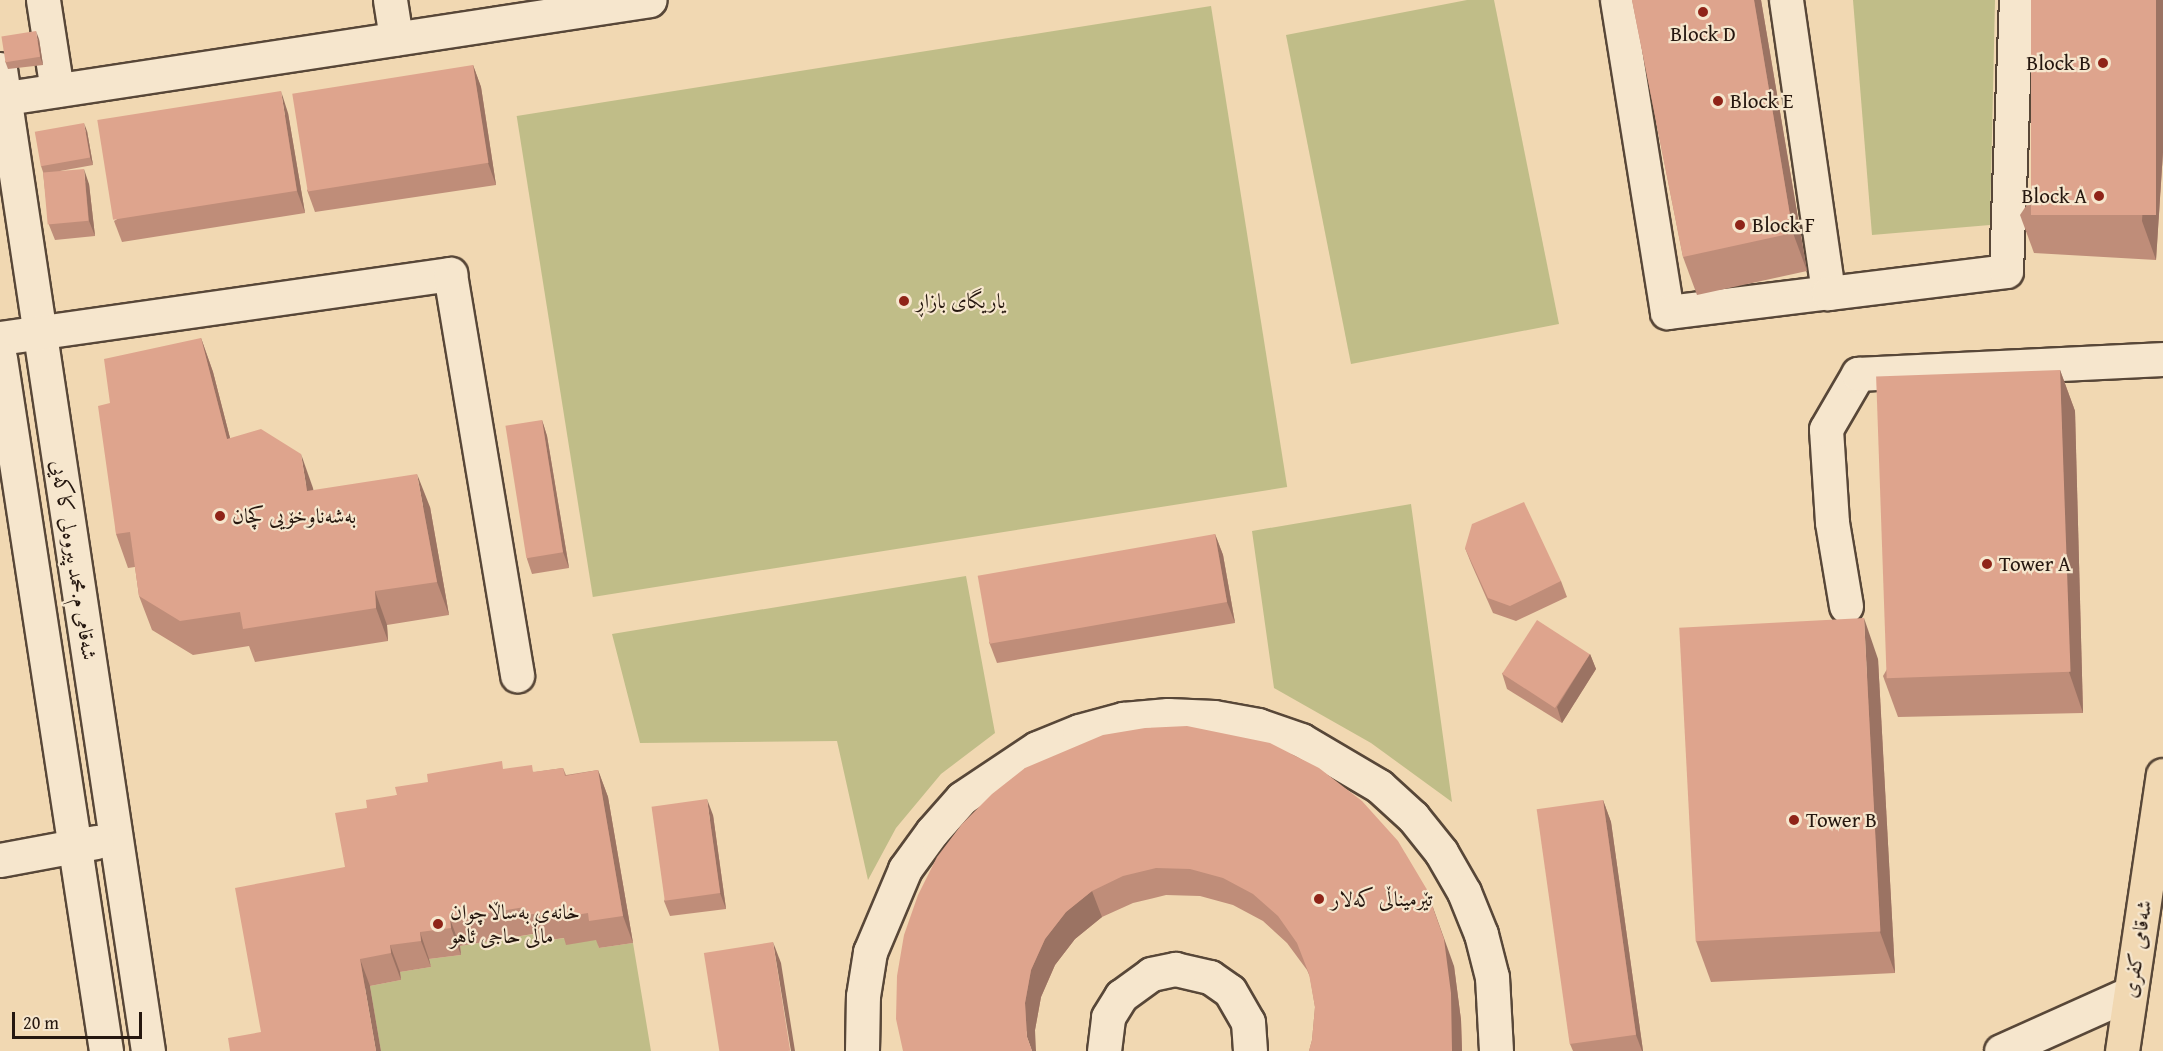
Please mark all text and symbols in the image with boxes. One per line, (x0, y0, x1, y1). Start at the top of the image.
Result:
marker: Block D (1696, 5, 1710, 19)
place label: Block D (1670, 21, 1736, 47)
place label: Block B (2026, 50, 2091, 76)
marker: Block B (2096, 56, 2110, 70)
place label: Block E (1730, 88, 1793, 114)
marker: Block E (1711, 94, 1725, 108)
place label: Block A (2021, 183, 2087, 209)
marker: Block A (2092, 189, 2106, 203)
place label: Block F (1752, 212, 1815, 238)
marker: Block F (1733, 218, 1747, 232)
place label: یاریگای بازاڕ (916, 288, 1006, 314)
marker: یاریگای بازاڕ (897, 294, 911, 308)
street label: شەقامی م.محمد پیروەلی کاکەیی (46, 458, 102, 662)
place label: بەشەناوخۆیی کچان (232, 503, 356, 529)
marker: بەشەناوخۆیی کچان (213, 509, 227, 523)
place label: Tower A (1999, 551, 2071, 577)
marker: Tower A (1980, 557, 1994, 571)
place label: Tower B (1806, 807, 1877, 833)
marker: Tower B (1787, 813, 1801, 827)
place label: تێرمیناڵی کەلار (1331, 886, 1433, 912)
marker: تێرمیناڵی کەلار (1312, 892, 1326, 906)
street label: شەقامی کفری (2117, 898, 2157, 1000)
place label: خانەی بەساڵاچوان ماڵی حاجی ئاهو (450, 899, 580, 949)
marker: خانەی بەساڵاچوان ماڵی حاجی ئاهو (431, 917, 445, 931)
scale bar (15, 1000, 146, 1038)
text: 20 m (23, 1009, 59, 1036)

